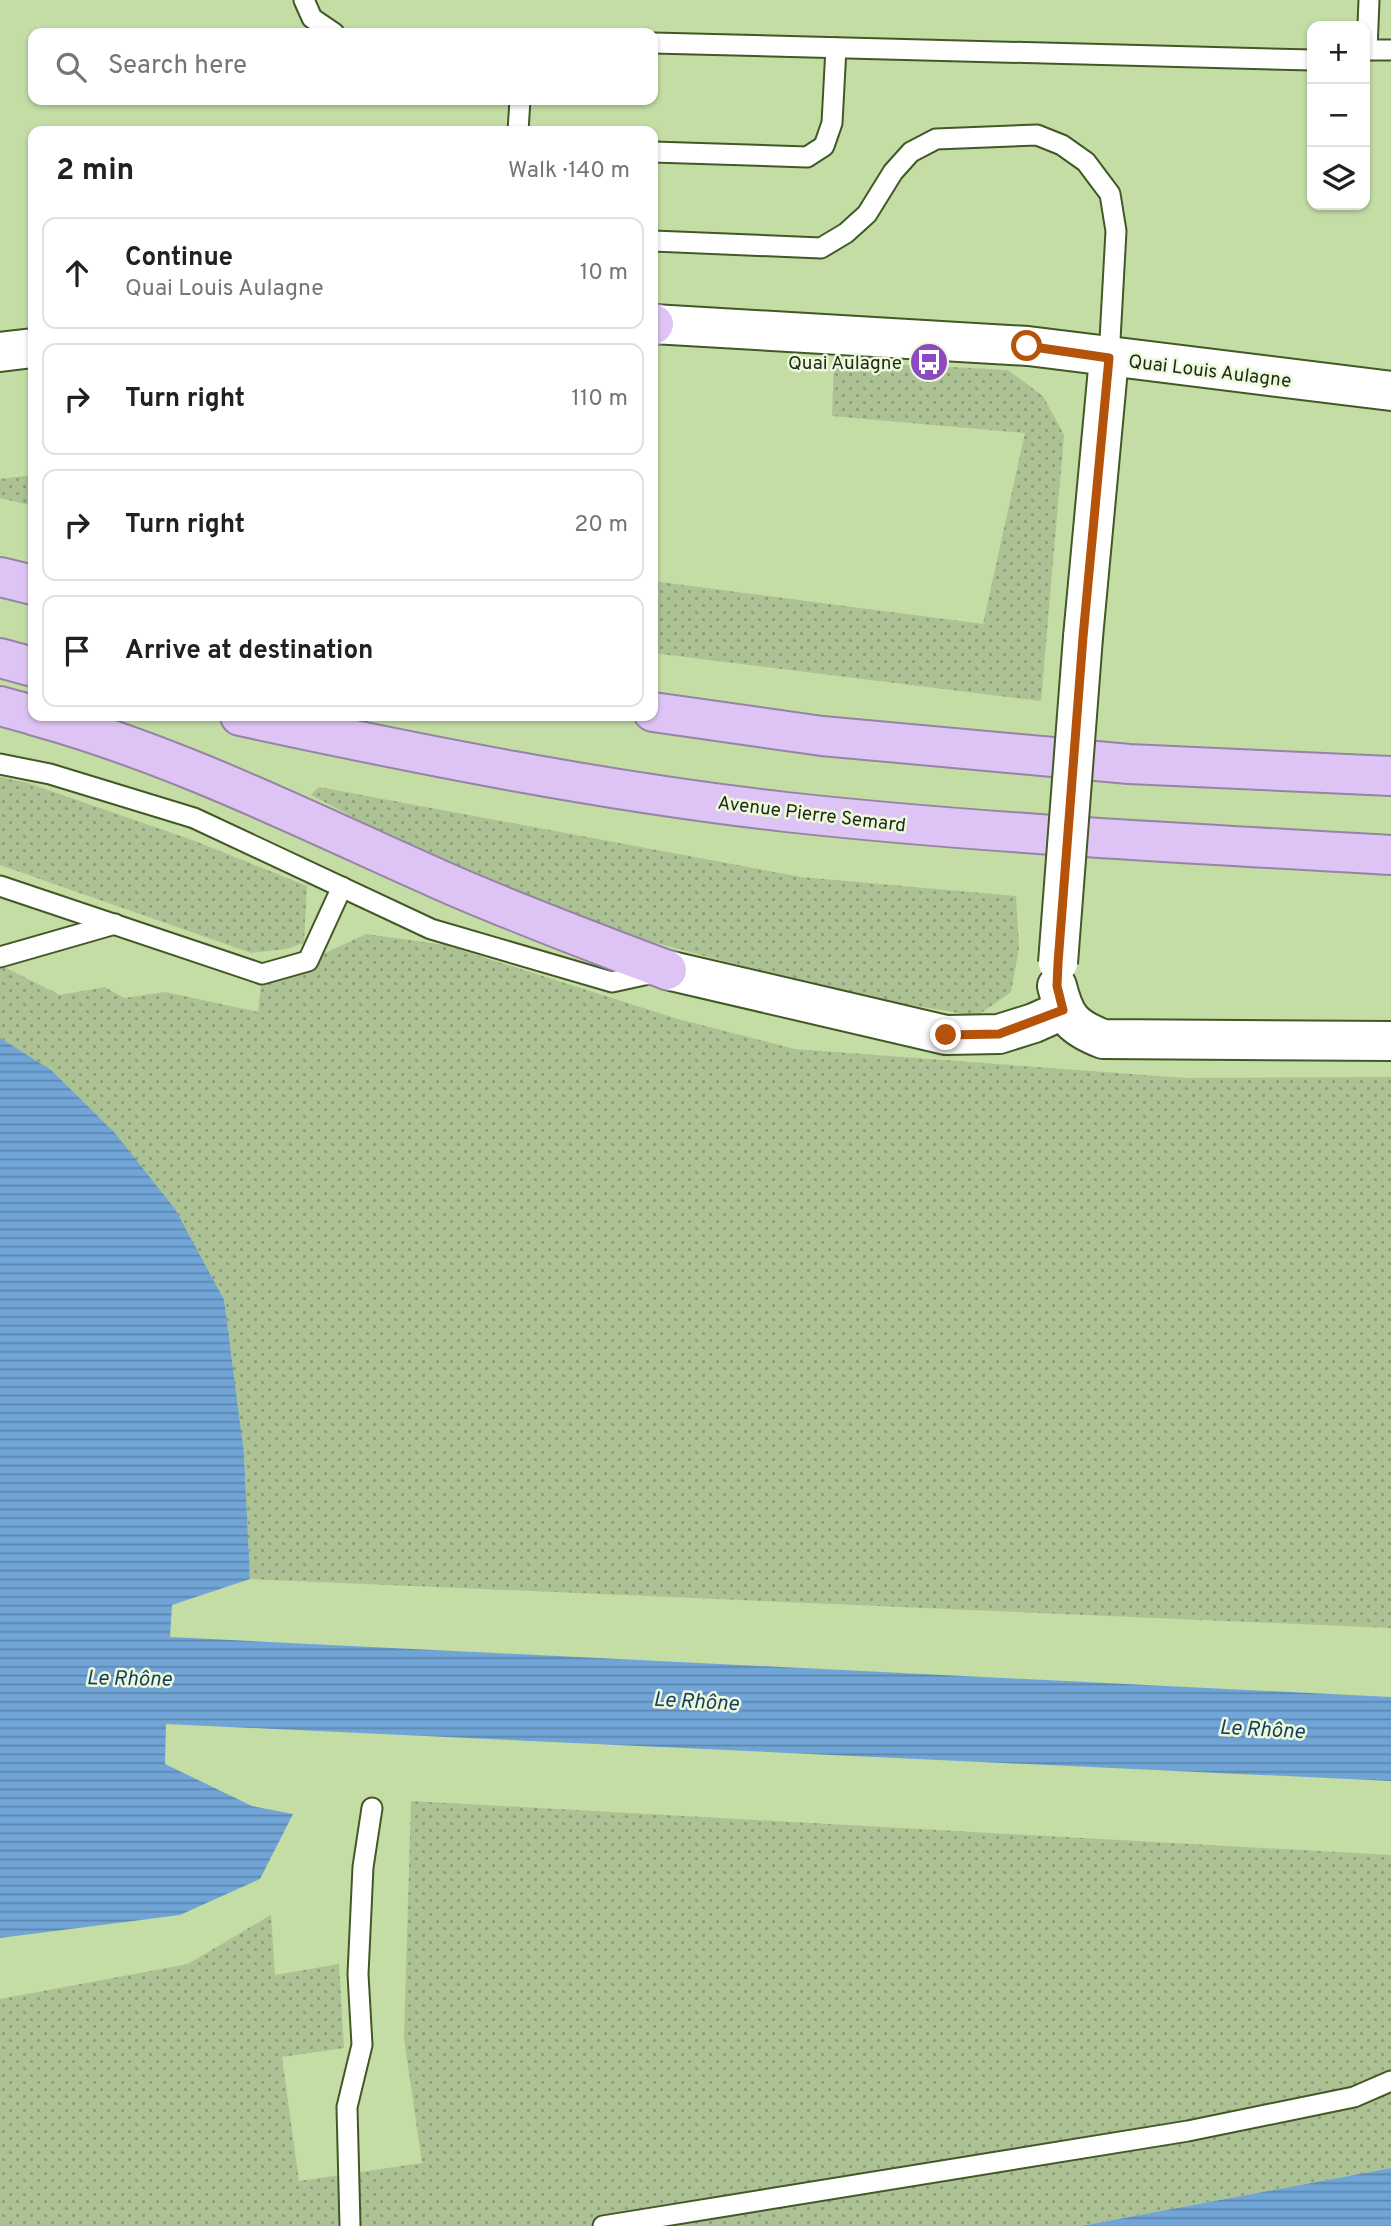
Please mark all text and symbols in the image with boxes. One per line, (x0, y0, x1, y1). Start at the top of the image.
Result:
map controls (1307, 21, 1370, 210)
button: + (1307, 21, 1370, 84)
search box (28, 28, 658, 105)
icon: search (52, 48, 90, 86)
text: Search here (108, 50, 247, 83)
button: − (1307, 84, 1370, 147)
button: layers (1307, 147, 1370, 210)
text: 2 min (56, 153, 134, 190)
text: Walk · 140 m (508, 157, 630, 186)
text: Continue (125, 242, 233, 275)
icon: ahead (58, 254, 96, 292)
text: 10 m (580, 259, 628, 288)
text: Quai Louis Aulagne (125, 275, 324, 304)
route start (1011, 330, 1042, 361)
bus stop icon: Quai Aulagne (908, 341, 950, 383)
street label: Quai Louis Aulagne (1127, 350, 1293, 394)
place label: Quai Aulagne (788, 352, 902, 376)
icon: right (58, 380, 96, 418)
text: Turn right (125, 383, 245, 416)
text: 110 m (571, 385, 628, 414)
icon: right (58, 506, 96, 544)
text: Turn right (125, 509, 245, 542)
text: 20 m (574, 511, 628, 540)
icon: arrive (58, 632, 96, 670)
text: Arrive at destination (125, 635, 373, 668)
street label: Avenue Pierre Semard (716, 792, 907, 838)
route end (930, 1019, 961, 1050)
water label: Le Rhône (86, 1665, 173, 1694)
water label: Le Rhône (653, 1687, 740, 1718)
water label: Le Rhône (1219, 1715, 1306, 1746)

